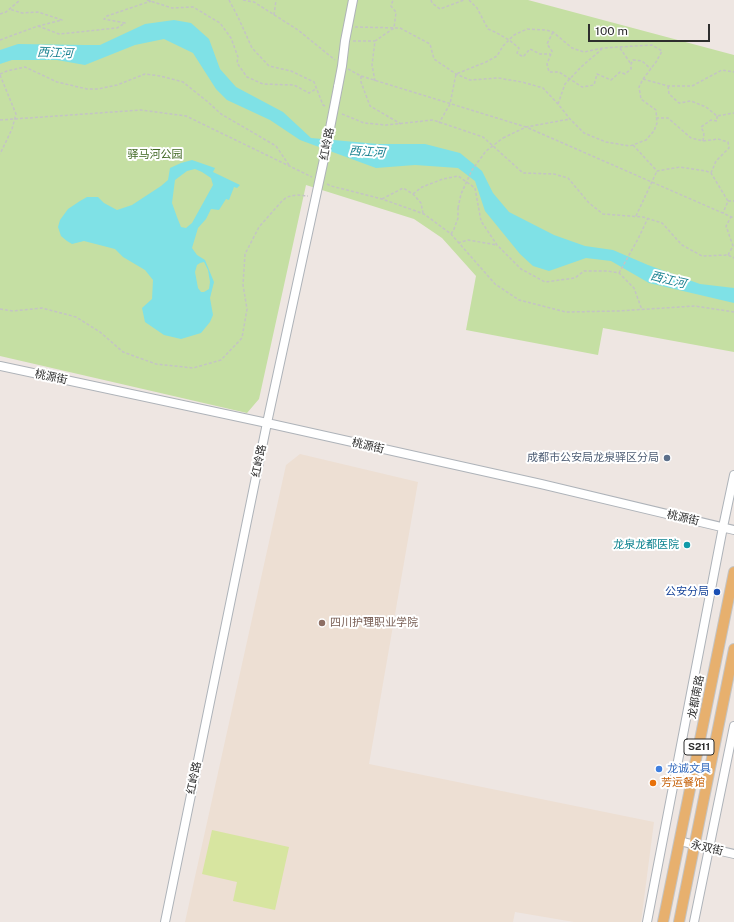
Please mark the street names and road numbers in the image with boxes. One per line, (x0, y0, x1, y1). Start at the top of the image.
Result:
street label: 红岭路 (317, 127, 337, 161)
street label: 桃源街 (33, 367, 69, 387)
street label: 桃源街 (350, 436, 386, 456)
street label: 红岭路 (249, 443, 269, 479)
street label: 桃源街 (665, 508, 701, 528)
street label: 龙都南路 (685, 674, 707, 720)
road number: S211 (684, 739, 714, 755)
street label: 红岭路 (184, 760, 204, 796)
street label: 永双街 (689, 838, 725, 858)

